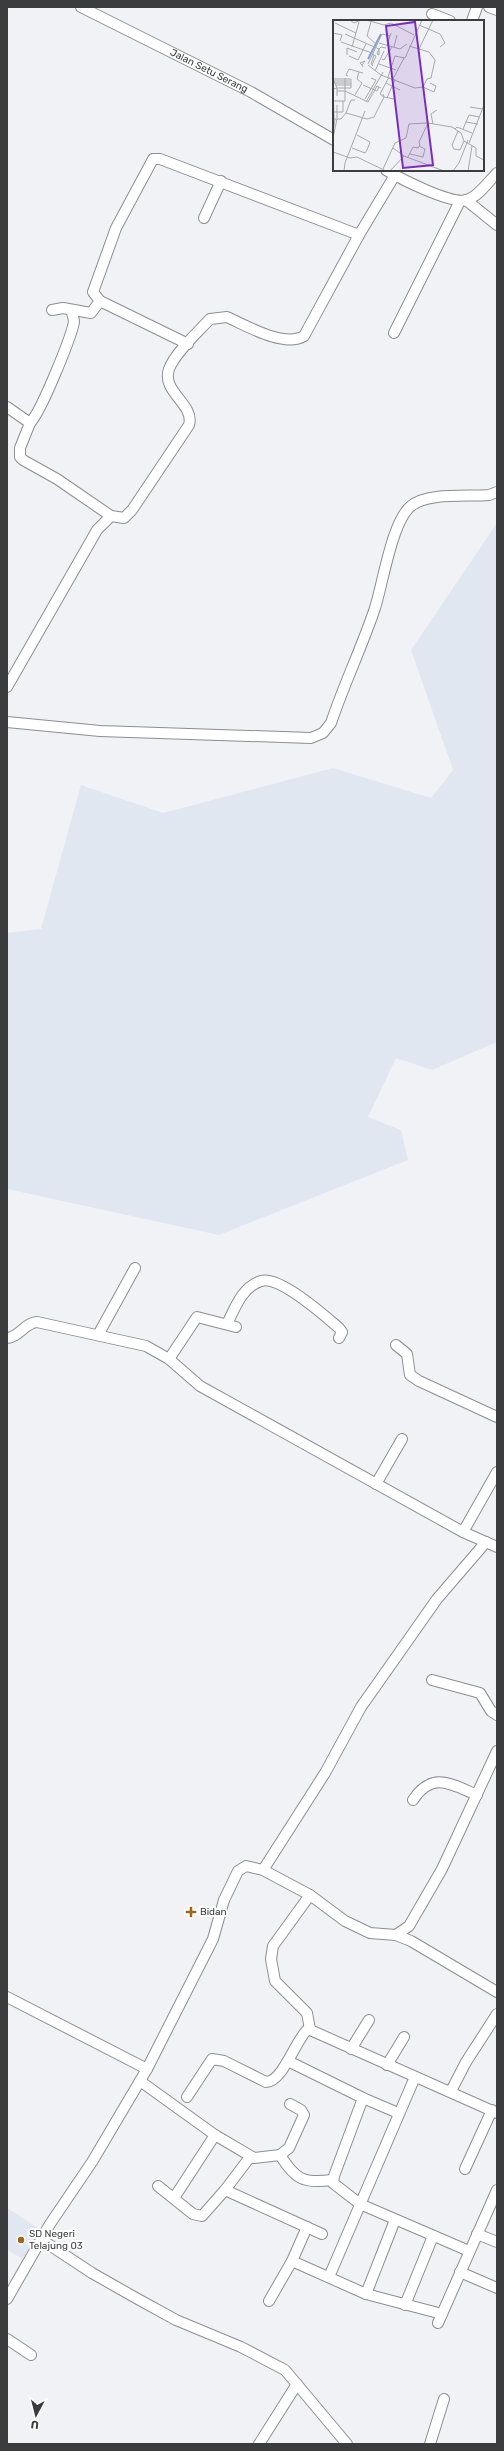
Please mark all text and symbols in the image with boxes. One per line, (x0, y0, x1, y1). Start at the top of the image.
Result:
inset map (333, 20, 484, 171)
street label: Jalan Setu Serang (168, 46, 250, 95)
marker: Bidan (185, 1906, 197, 1918)
place label: Bidan (200, 1906, 227, 1918)
place label: SD Negeri Telajung 03 (29, 2228, 83, 2252)
marker: SD Negeri Telajung 03 (16, 2235, 26, 2245)
north arrow (16, 2395, 56, 2435)
text: U (30, 2417, 40, 2431)

